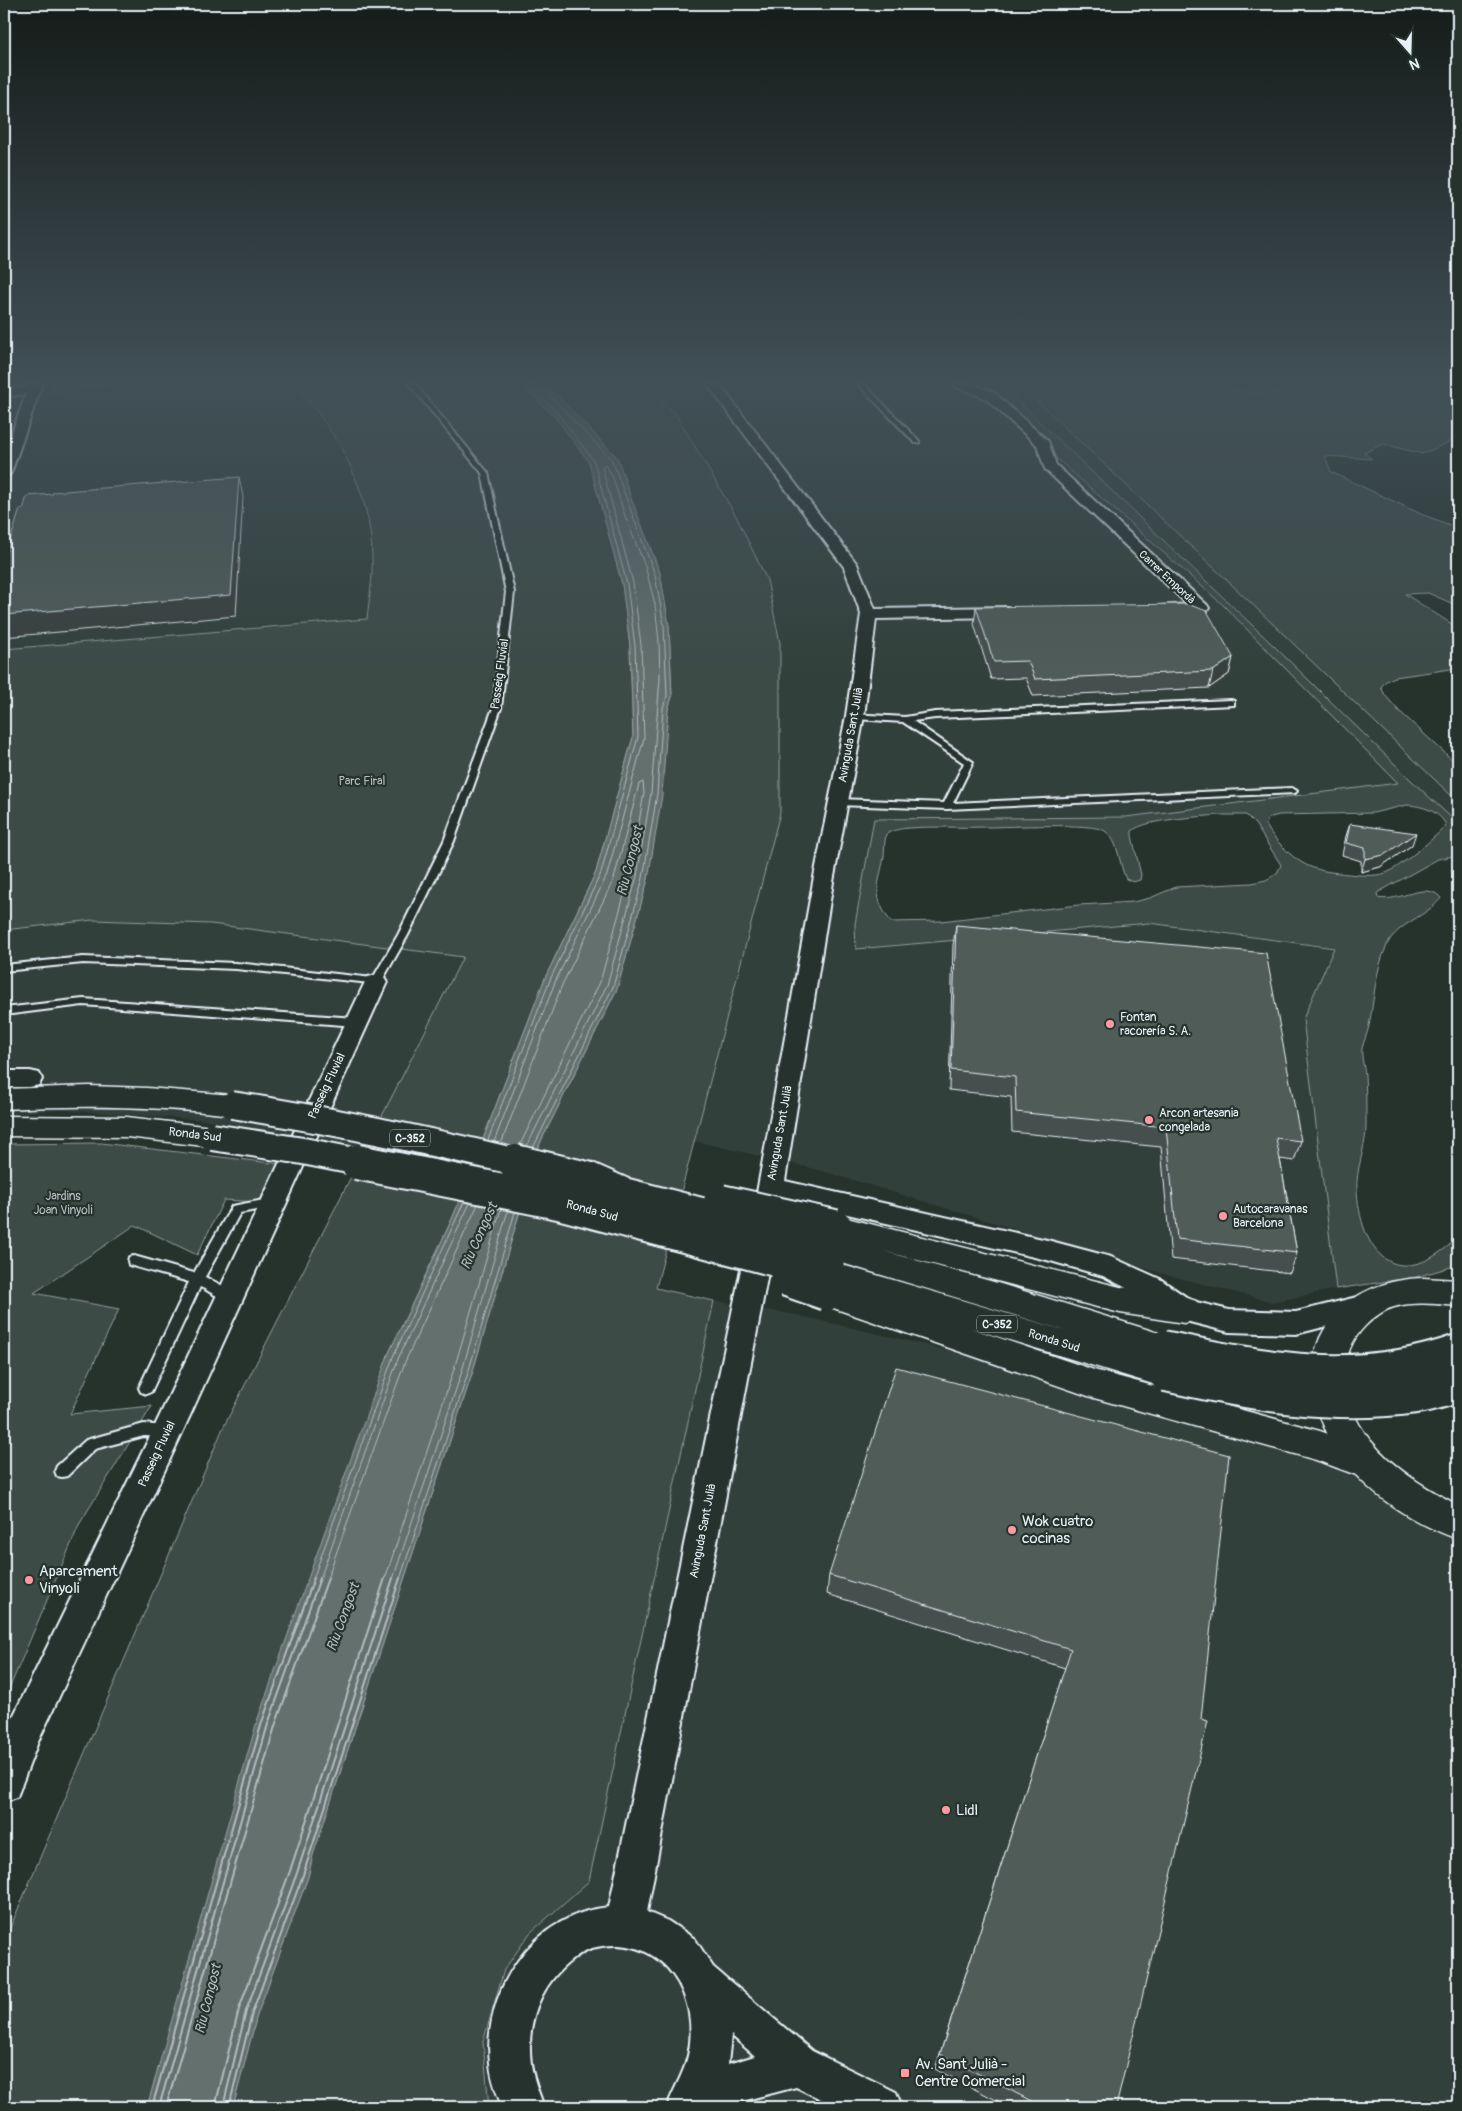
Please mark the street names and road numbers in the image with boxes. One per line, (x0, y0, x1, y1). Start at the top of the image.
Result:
street label: Carrer Empordà (1136, 548, 1198, 606)
street label: Passeig Fluvial (488, 638, 512, 710)
street label: Avinguda Sant Julià (835, 686, 867, 784)
street label: Passeig Fluvial (305, 1050, 349, 1121)
street label: Avinguda Sant Julià (764, 1084, 796, 1182)
street label: Ronda Sud (168, 1124, 222, 1146)
road number: C-352 (390, 1130, 430, 1146)
street label: Ronda Sud (564, 1197, 620, 1225)
road number: C-352 (977, 1316, 1017, 1332)
street label: Ronda Sud (1026, 1326, 1082, 1356)
street label: Passeig Fluvial (135, 1418, 179, 1489)
street label: Avinguda Sant Julià (686, 1482, 720, 1580)

